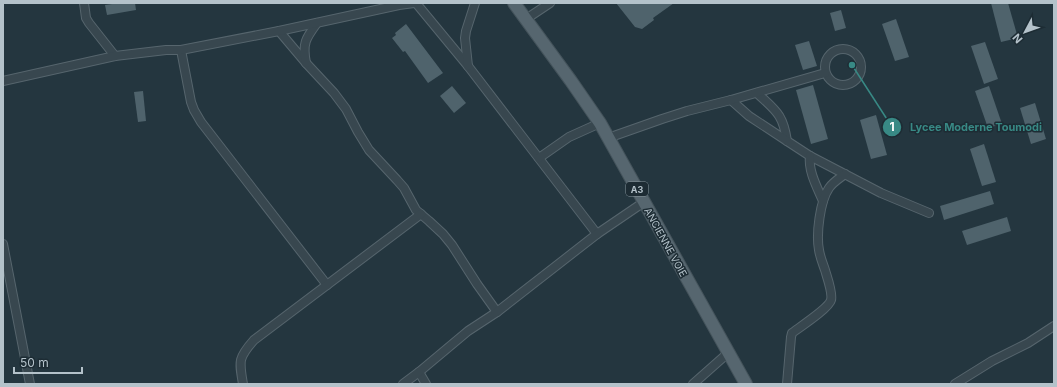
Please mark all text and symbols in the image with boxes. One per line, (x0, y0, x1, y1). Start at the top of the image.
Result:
north arrow (1005, 12, 1045, 52)
text: N (1009, 31, 1025, 46)
callout: Lycee Moderne Toumodi (882, 116, 1050, 139)
text: 1 (889, 119, 895, 134)
text: Lycee Moderne Toumodi (910, 120, 1042, 134)
road number: A3 (626, 182, 648, 196)
street label: ANCIENNE VOIE (642, 205, 690, 279)
scale bar (14, 349, 82, 375)
text: 50 m (20, 355, 49, 370)

